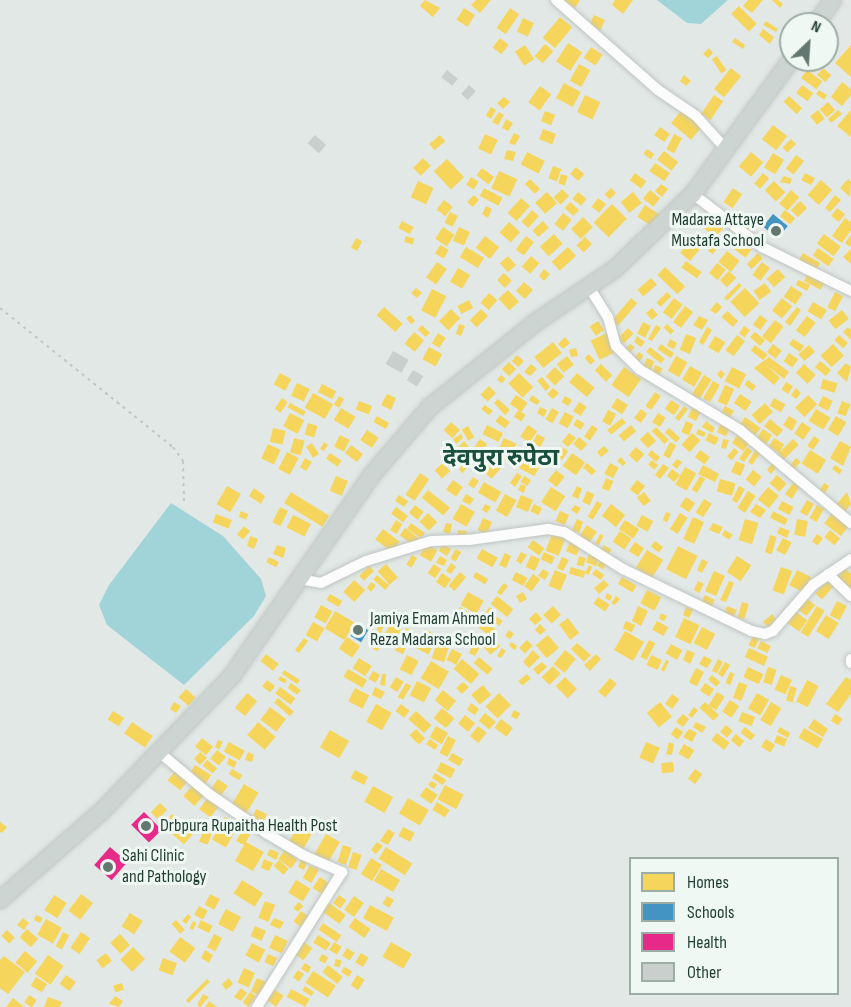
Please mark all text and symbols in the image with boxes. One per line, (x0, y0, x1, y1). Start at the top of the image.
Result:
north arrow (779, 12, 839, 72)
text: N (808, 17, 824, 37)
place label: Madarsa Attaye Mustafa School (671, 210, 764, 252)
marker: Madarsa Attaye Mustafa School (769, 224, 783, 238)
district label: देवपुरा रुपेठा (443, 444, 559, 472)
place label: Jamiya Emam Ahmed Reza Madarsa School (370, 609, 496, 652)
marker: Jamiya Emam Ahmed Reza Madarsa School (351, 623, 365, 637)
place label: Drbpura Rupaitha Health Post (160, 815, 337, 837)
marker: Drbpura Rupaitha Health Post (137, 817, 155, 835)
place label: Sahi Clinic and Pathology (122, 846, 207, 888)
legend (629, 857, 839, 995)
marker: Sahi Clinic and Pathology (99, 858, 117, 876)
text: Homes (687, 872, 729, 893)
text: Schools (687, 902, 734, 923)
text: Health (687, 932, 727, 953)
text: Other (687, 962, 721, 983)

